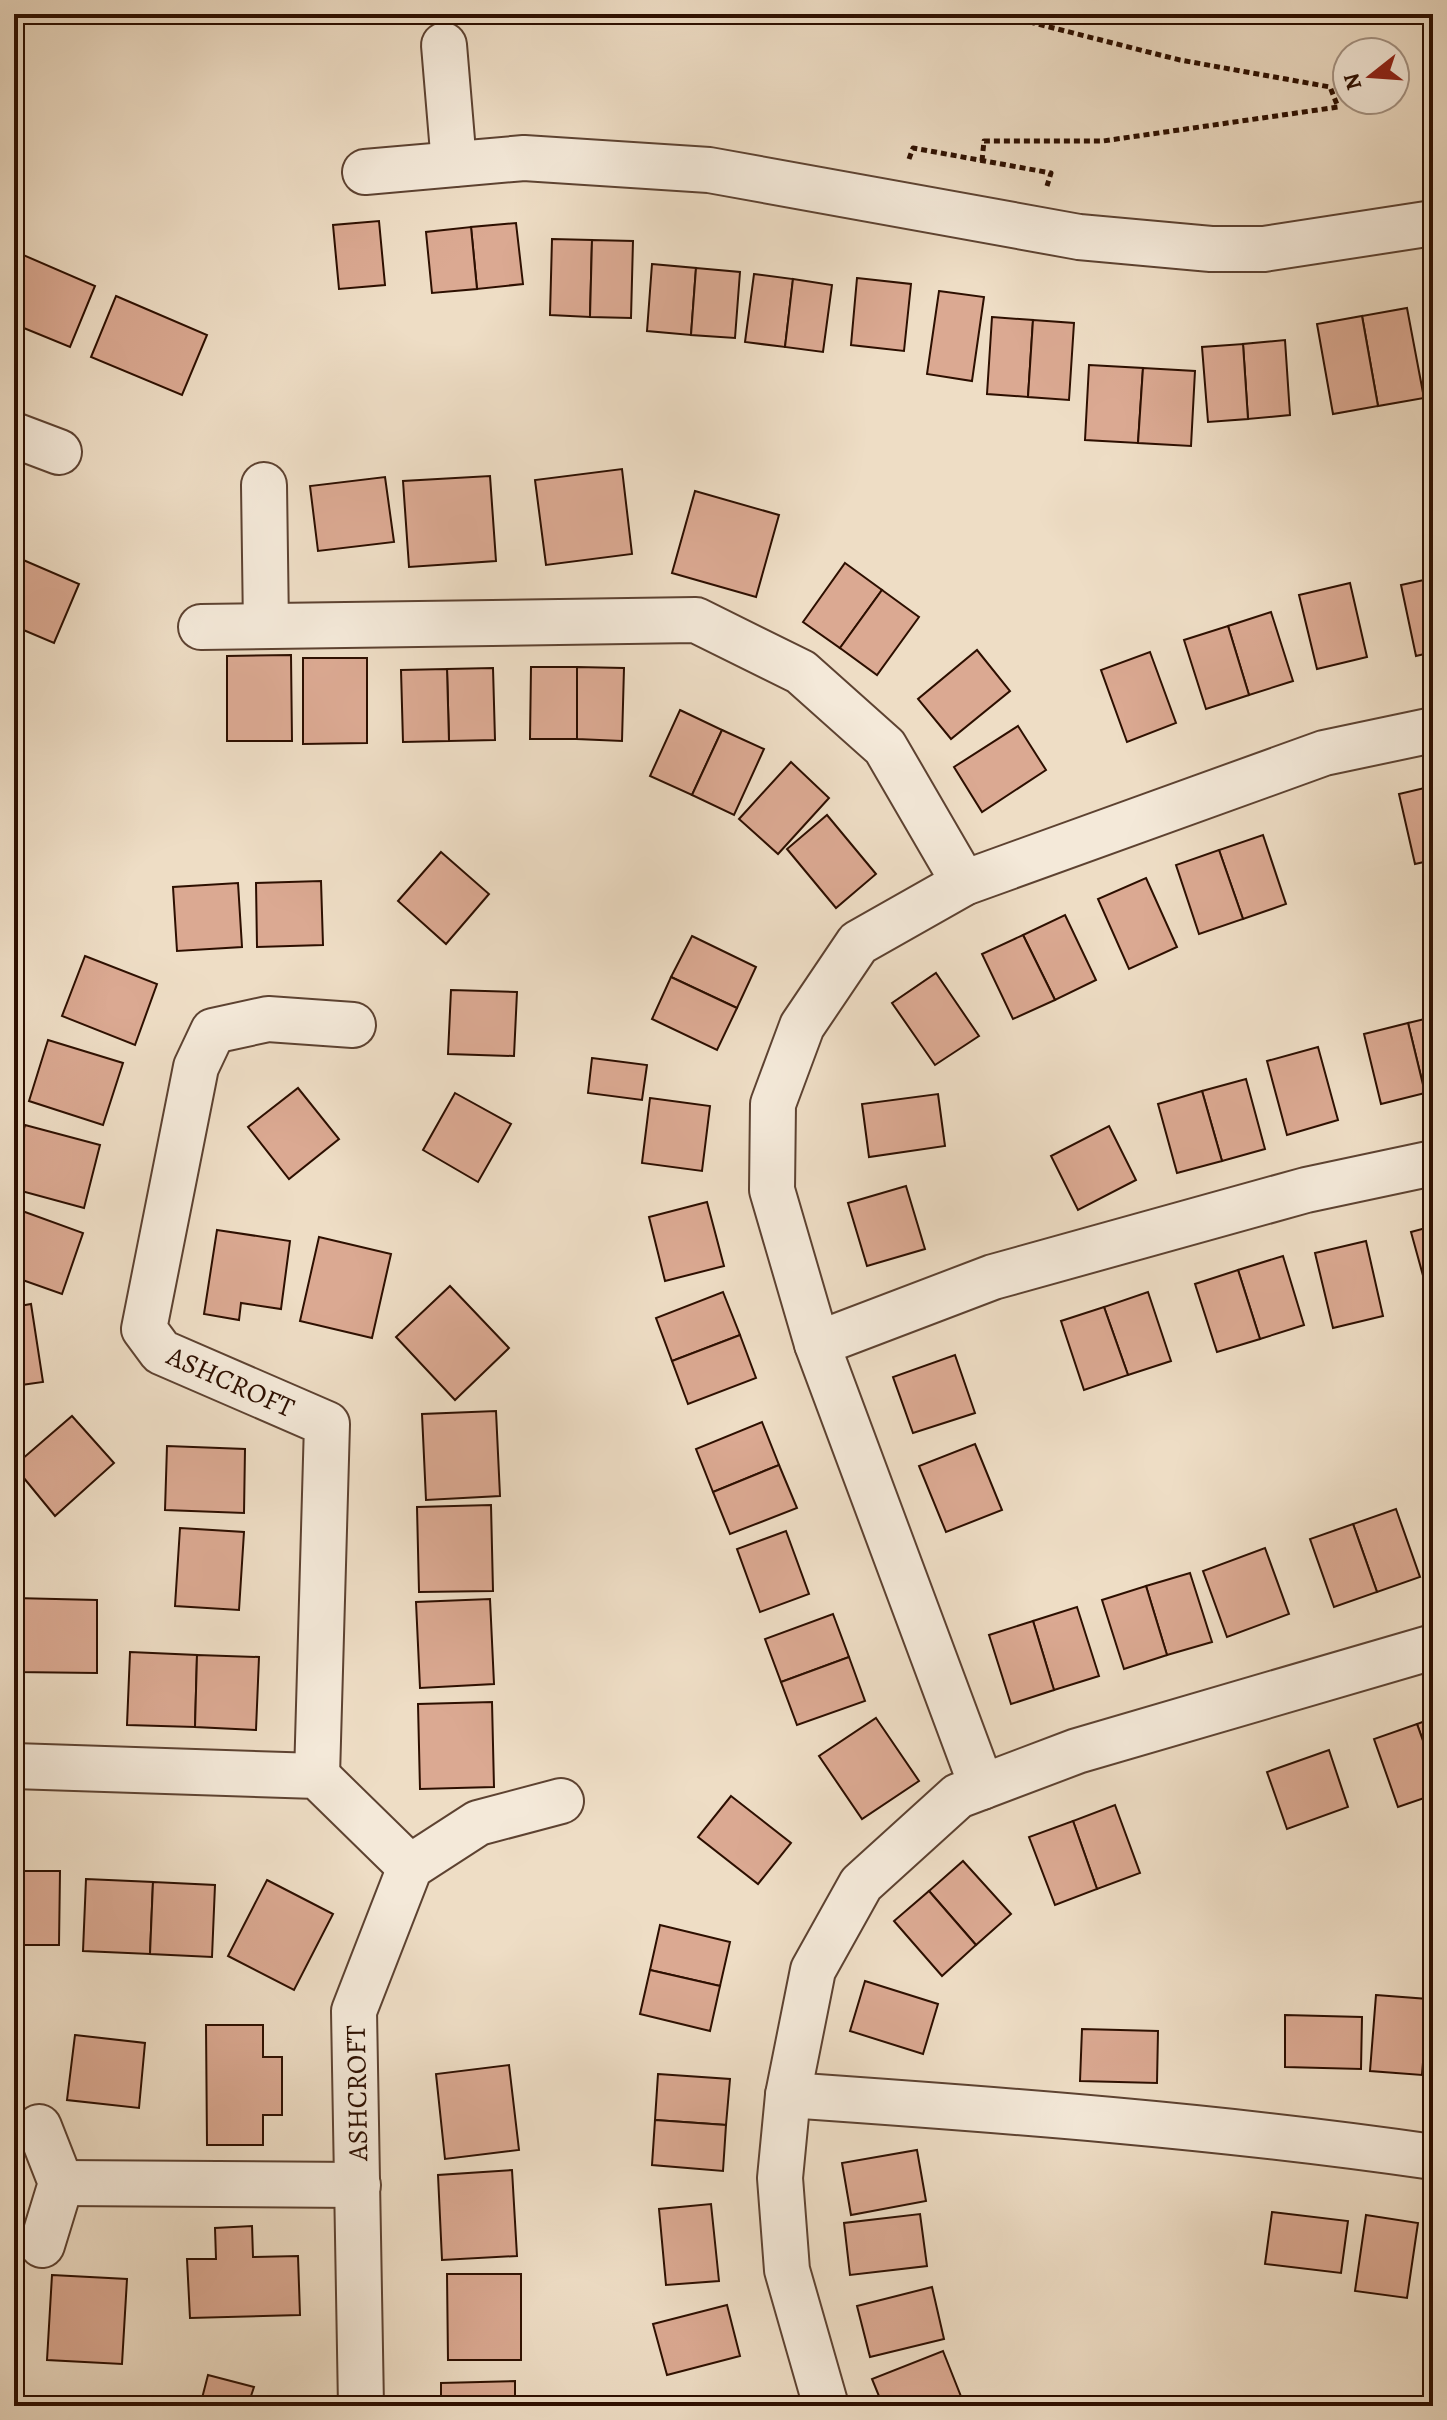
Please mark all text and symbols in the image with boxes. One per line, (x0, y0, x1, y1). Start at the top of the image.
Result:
north arrow (1331, 36, 1411, 116)
text: N (1336, 70, 1370, 94)
street label: ASHCROFT (160, 1337, 300, 1427)
street label: ASHCROFT (337, 2025, 377, 2162)

